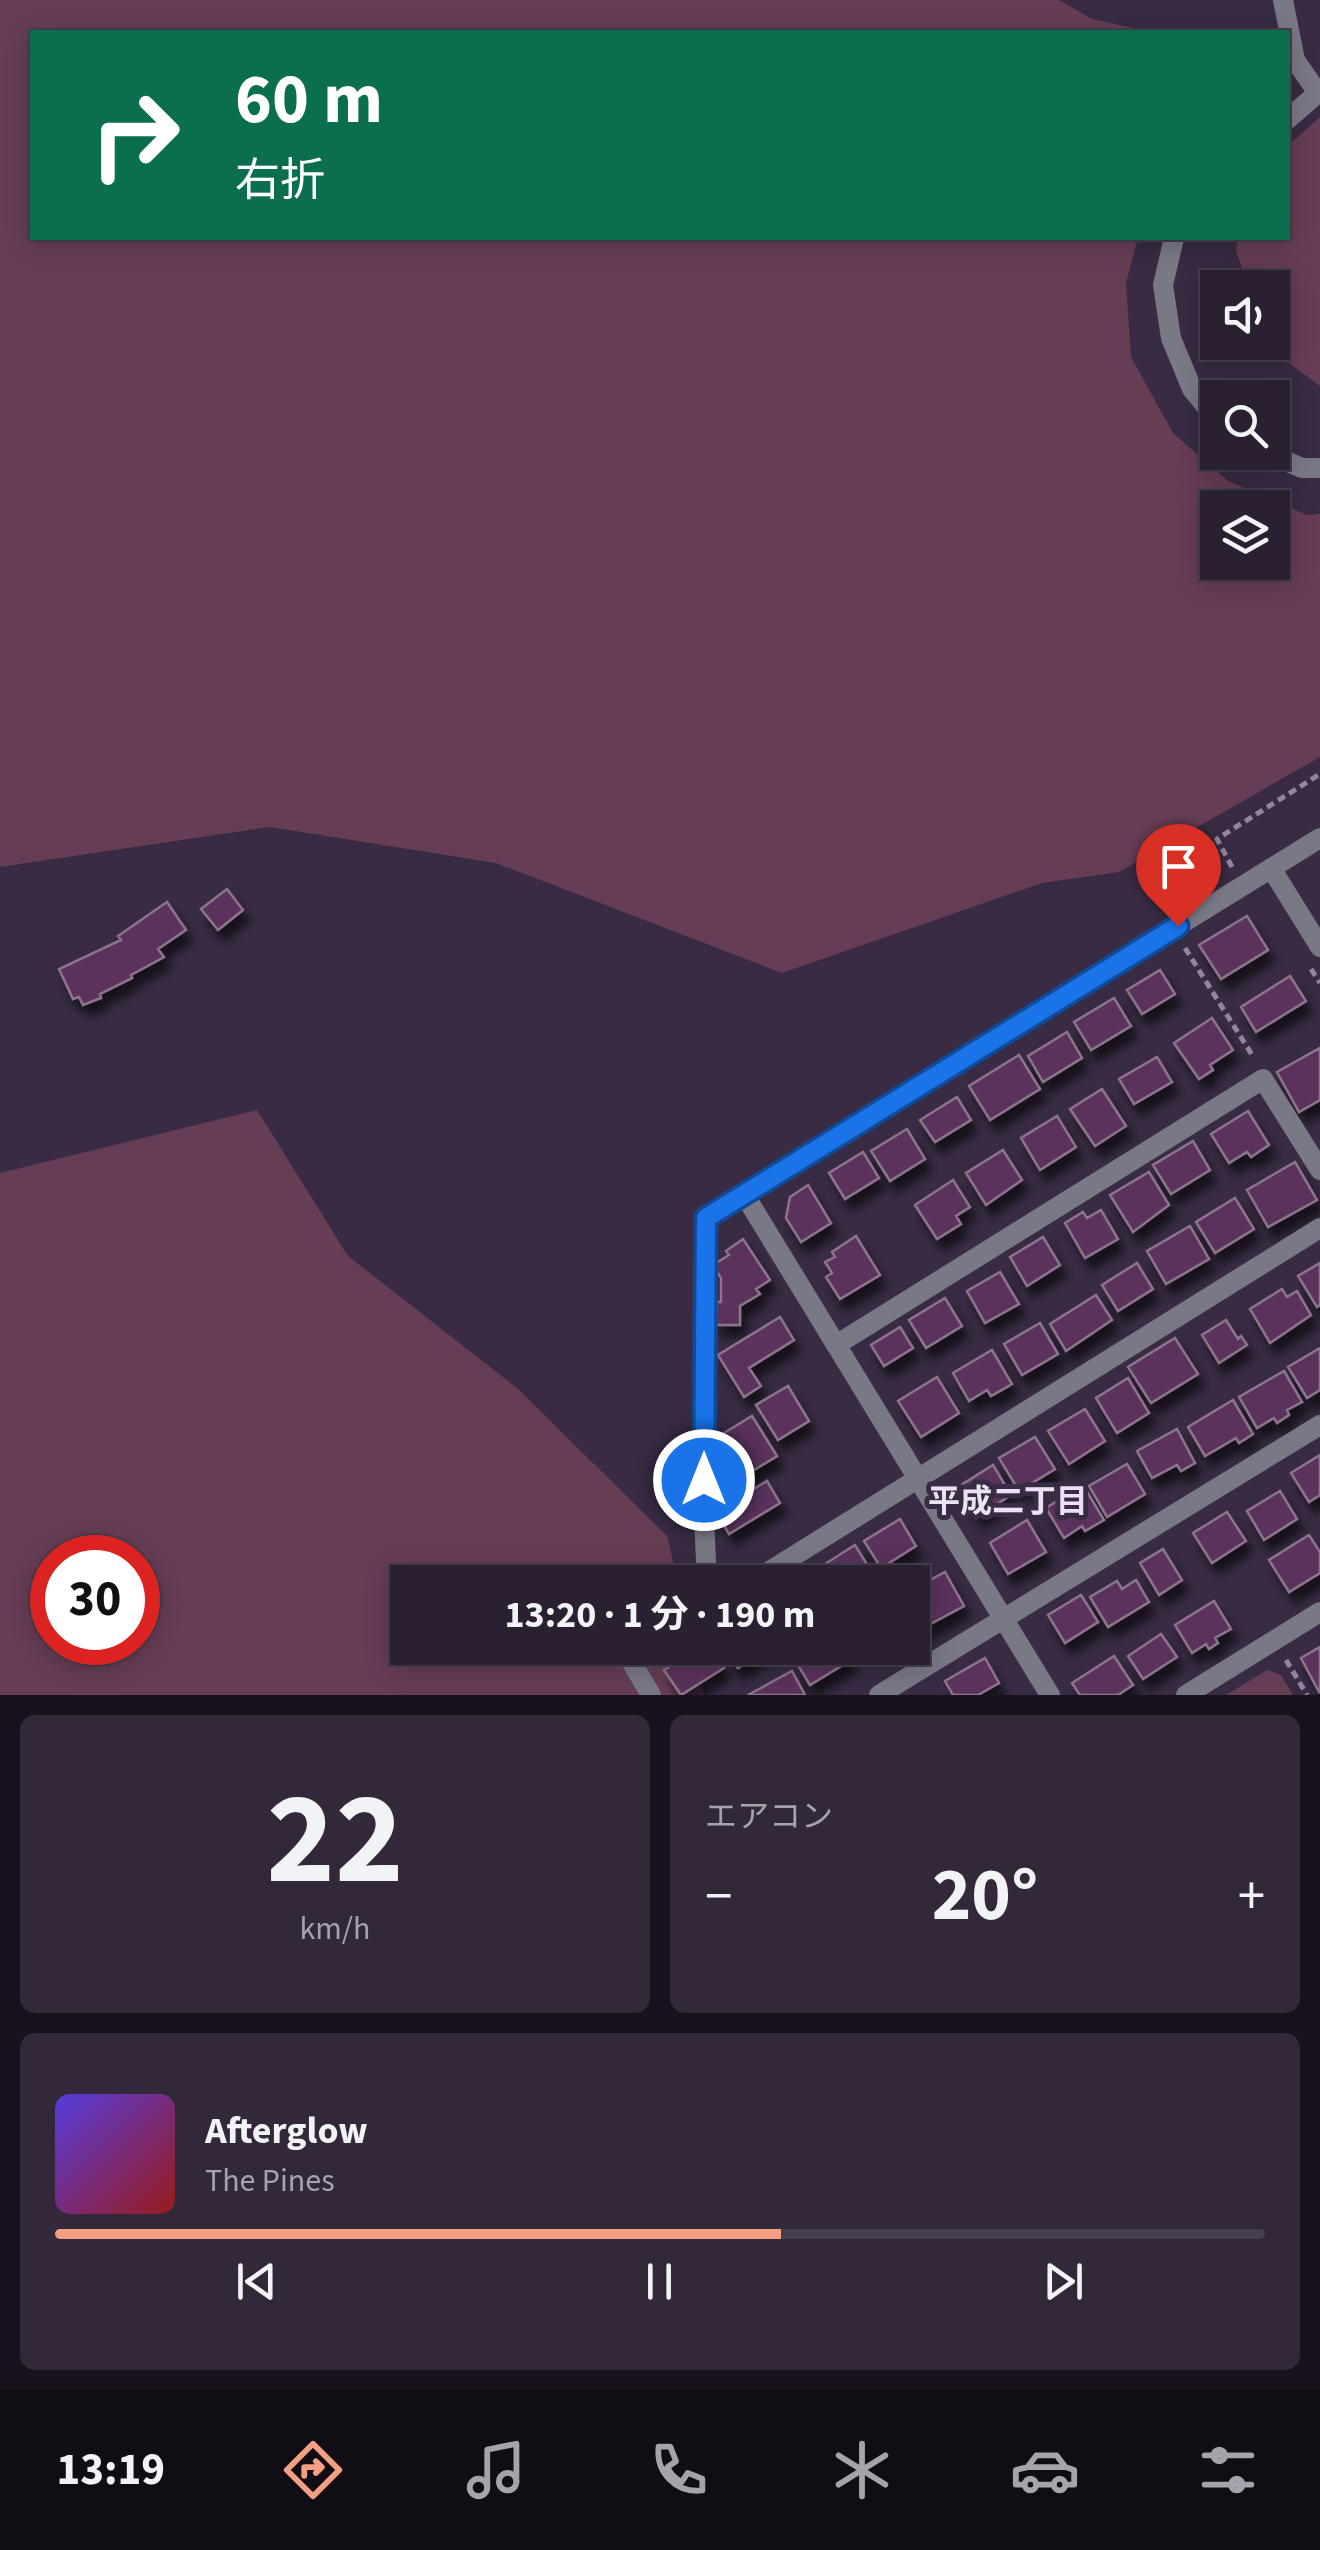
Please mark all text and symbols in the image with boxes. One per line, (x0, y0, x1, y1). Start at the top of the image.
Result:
text: 60 m (235, 50, 383, 150)
icon: right (70, 70, 200, 200)
text: 右折 (235, 149, 325, 213)
map controls (1200, 270, 1290, 580)
button: sound (1200, 270, 1290, 360)
button: search (1200, 380, 1290, 470)
button: layers (1200, 490, 1290, 580)
pin (1136, 824, 1221, 927)
icon: arrive (1151, 839, 1206, 894)
position arrow (652, 1428, 756, 1532)
district label: 平成二丁目 (928, 1479, 1088, 1525)
speed limit sign: 30 (30, 1535, 160, 1665)
text: 13:20 · 1 分 · 190 m (505, 1588, 815, 1642)
text: 22 (266, 1748, 404, 1933)
text: エアコン (705, 1794, 833, 1840)
text: 20° (932, 1842, 1038, 1949)
text: − (705, 1858, 732, 1936)
text: + (1238, 1858, 1265, 1936)
text: km/h (300, 1906, 370, 1952)
text: Afterglow (205, 2104, 368, 2158)
text: The Pines (205, 2158, 335, 2204)
icon: previous (229, 2254, 284, 2309)
icon: pause (632, 2254, 687, 2309)
icon: next (1036, 2254, 1091, 2309)
icon: directions (278, 2435, 348, 2505)
icon: music (461, 2435, 531, 2505)
icon: phone (644, 2435, 714, 2505)
icon: climate (827, 2435, 897, 2505)
icon: car (1010, 2435, 1080, 2505)
icon: filters (1193, 2435, 1263, 2505)
text: 13:19 (57, 2438, 165, 2502)

